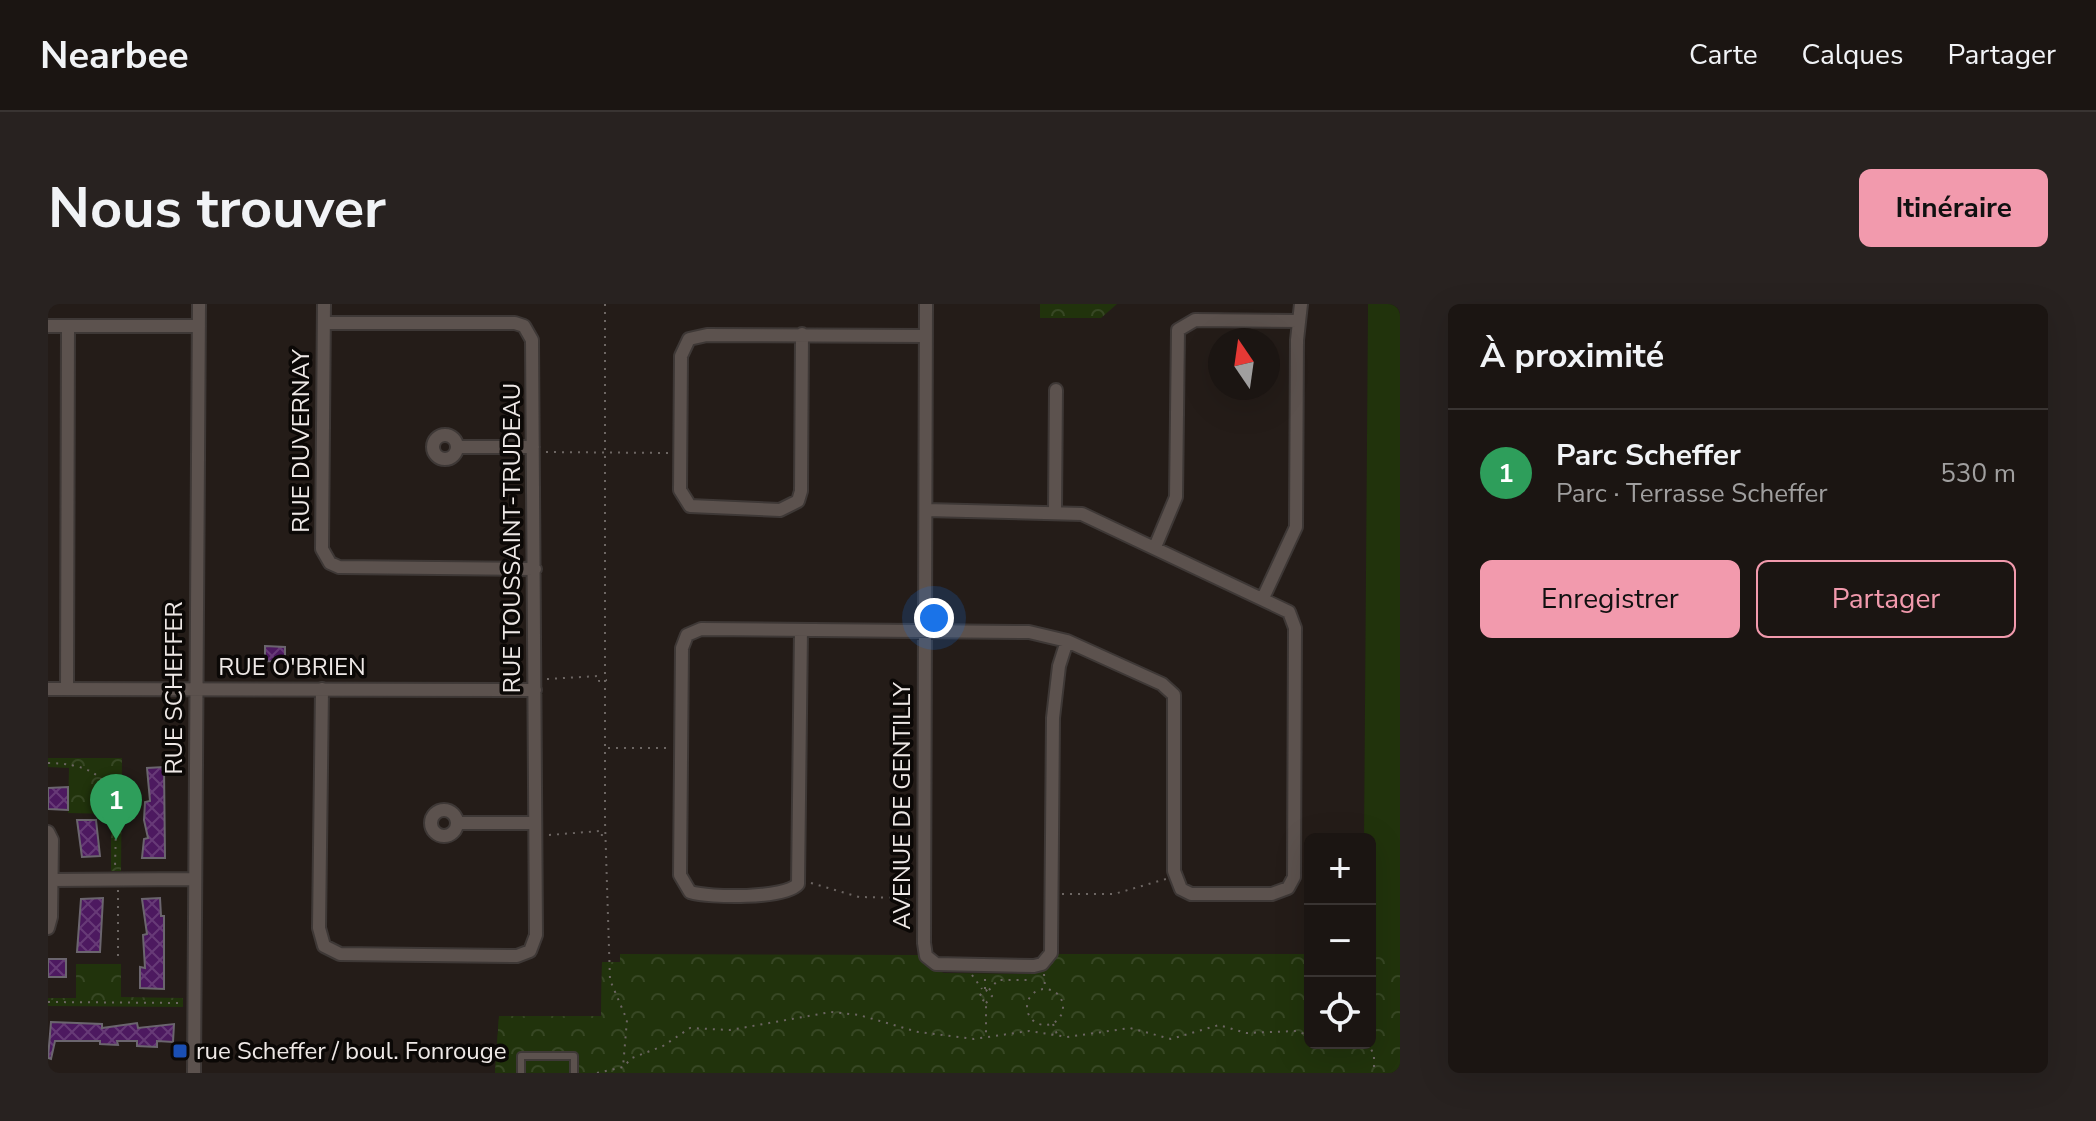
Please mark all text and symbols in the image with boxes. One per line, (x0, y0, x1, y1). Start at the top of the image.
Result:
text: Nearbee (40, 30, 189, 81)
text: Carte (1689, 36, 1758, 74)
text: Calques (1802, 36, 1903, 74)
text: Partager (1947, 36, 2056, 74)
button: Itinéraire (1859, 169, 2048, 247)
text: Nous trouver (48, 170, 386, 247)
north arrow (1208, 328, 1280, 400)
text: À proximité (1480, 333, 1664, 379)
street label: RUE DUVERNAY (285, 349, 317, 533)
street label: RUE TOUSSAINT-TRUDEAU (496, 383, 528, 693)
text: Parc Scheffer (1556, 435, 1741, 476)
text: 1 (1498, 456, 1514, 491)
text: 530 m (1940, 456, 2016, 491)
text: Parc · Terrasse Scheffer (1556, 476, 1828, 511)
button: Enregistrer (1480, 560, 1740, 638)
button: Partager (1756, 560, 2016, 638)
your location (914, 598, 954, 638)
street label: RUE SCHEFFER (158, 601, 190, 775)
street label: RUE O'BRIEN (218, 651, 366, 683)
street label: AVENUE DE GENTILLY (886, 682, 918, 930)
pin: 1 (90, 774, 142, 840)
map controls (1304, 833, 1376, 1049)
button: + (1304, 833, 1376, 905)
button: − (1304, 905, 1376, 977)
button: locate (1304, 977, 1376, 1049)
place label: rue Scheffer / boul. Fonrouge (196, 1035, 507, 1067)
marker: rue Scheffer / boul. Fonrouge (171, 1042, 189, 1060)

